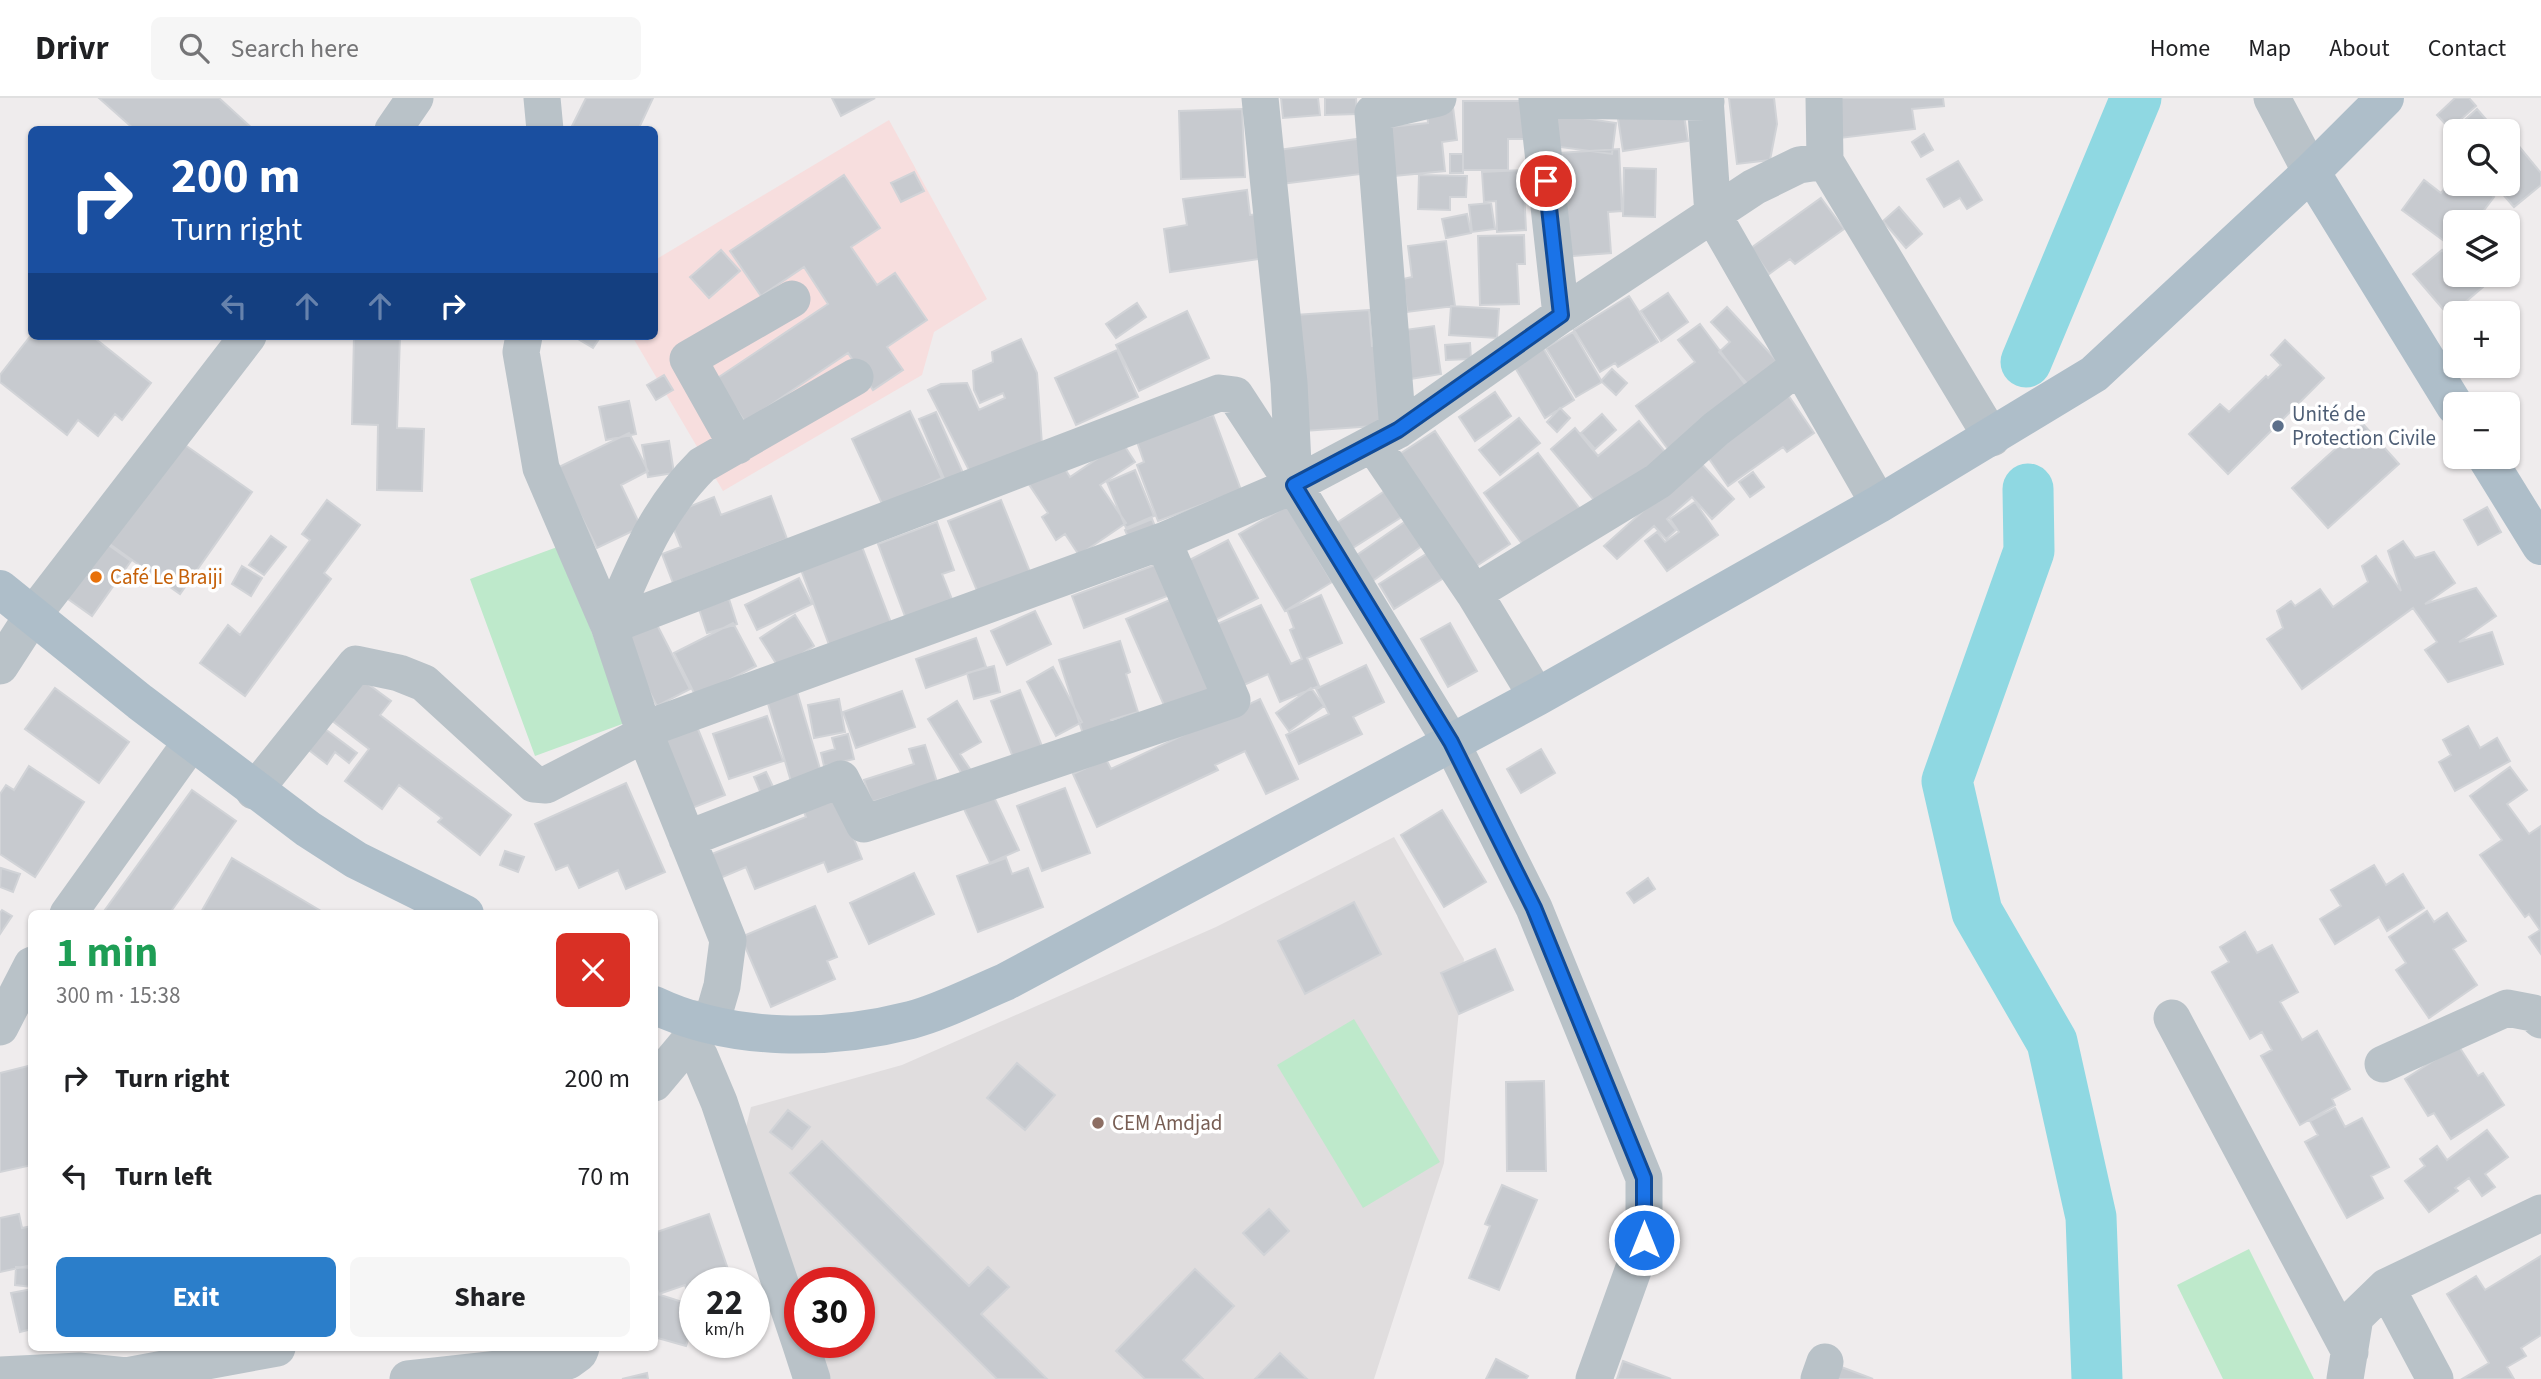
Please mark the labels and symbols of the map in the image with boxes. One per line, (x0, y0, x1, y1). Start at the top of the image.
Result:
pin (1516, 151, 1576, 211)
place label: Unité de Protection Civile (2292, 399, 2436, 453)
marker: Unité de Protection Civile (2270, 418, 2286, 434)
place label: Café Le Braiji (110, 562, 223, 592)
marker: Café Le Braiji (88, 569, 104, 585)
place label: CEM Amdjad (1112, 1108, 1222, 1138)
marker: CEM Amdjad (1090, 1115, 1106, 1131)
position arrow (1607, 1203, 1681, 1277)
speed limit sign: 30 (784, 1267, 875, 1358)

